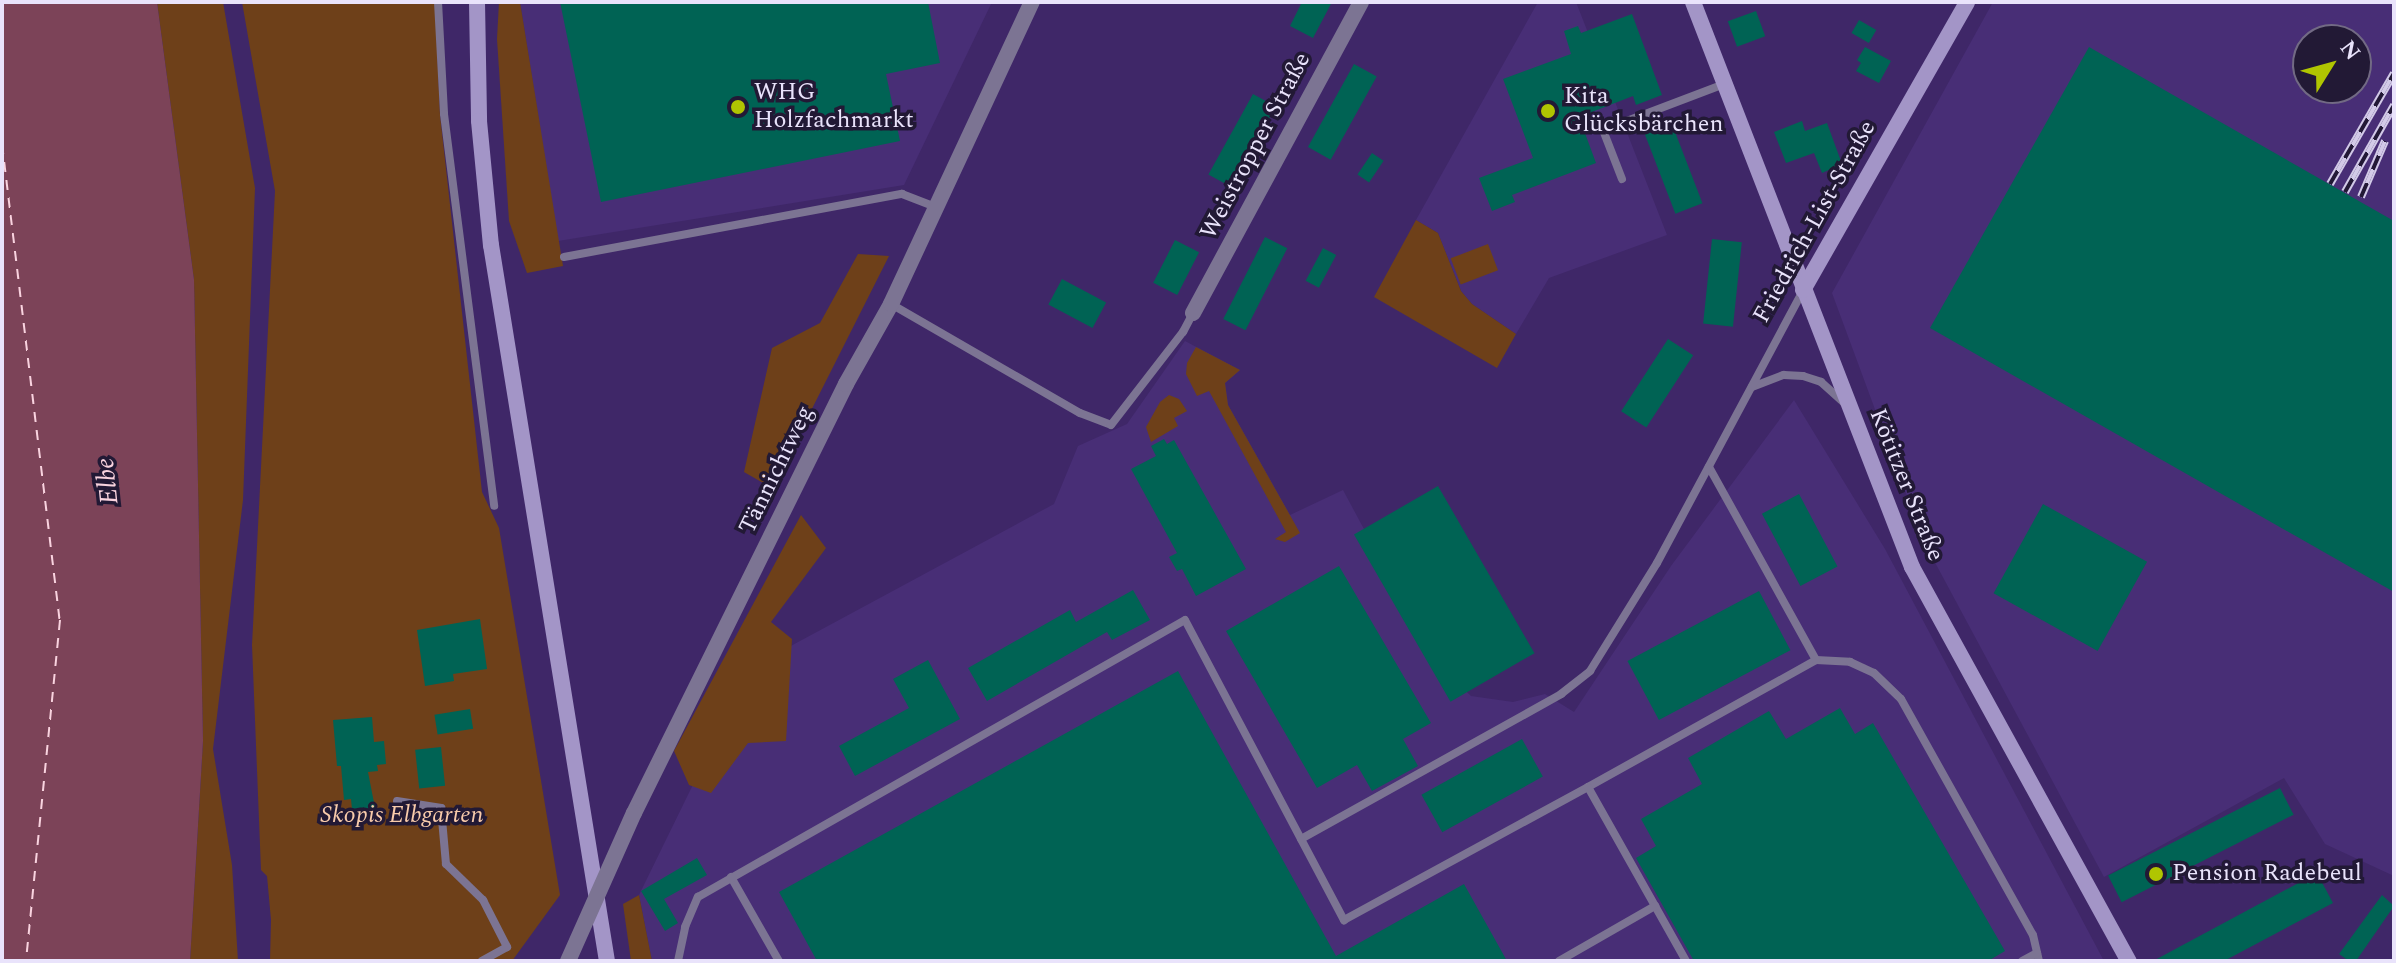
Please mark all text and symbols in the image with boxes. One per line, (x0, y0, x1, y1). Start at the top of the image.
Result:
north arrow (2292, 24, 2372, 104)
text: N (2331, 33, 2369, 68)
street label: Weistropper Straße (1195, 48, 1317, 244)
place label: WHG Holzfachmarkt (754, 79, 914, 135)
place label: Kita Glücksbärchen (1564, 83, 1723, 139)
marker: WHG Holzfachmarkt (729, 98, 747, 116)
marker: Kita Glücksbärchen (1539, 102, 1557, 120)
street label: Friedrich-List-Straße (1747, 116, 1883, 328)
street label: Tännichtweg (734, 401, 820, 539)
street label: Kötitzer Straße (1862, 404, 1950, 566)
water label: Elbe (90, 456, 126, 506)
park label: Skopis Elbgarten (321, 802, 483, 830)
place label: Pension Radebeul (2172, 860, 2362, 888)
marker: Pension Radebeul (2147, 865, 2165, 883)

